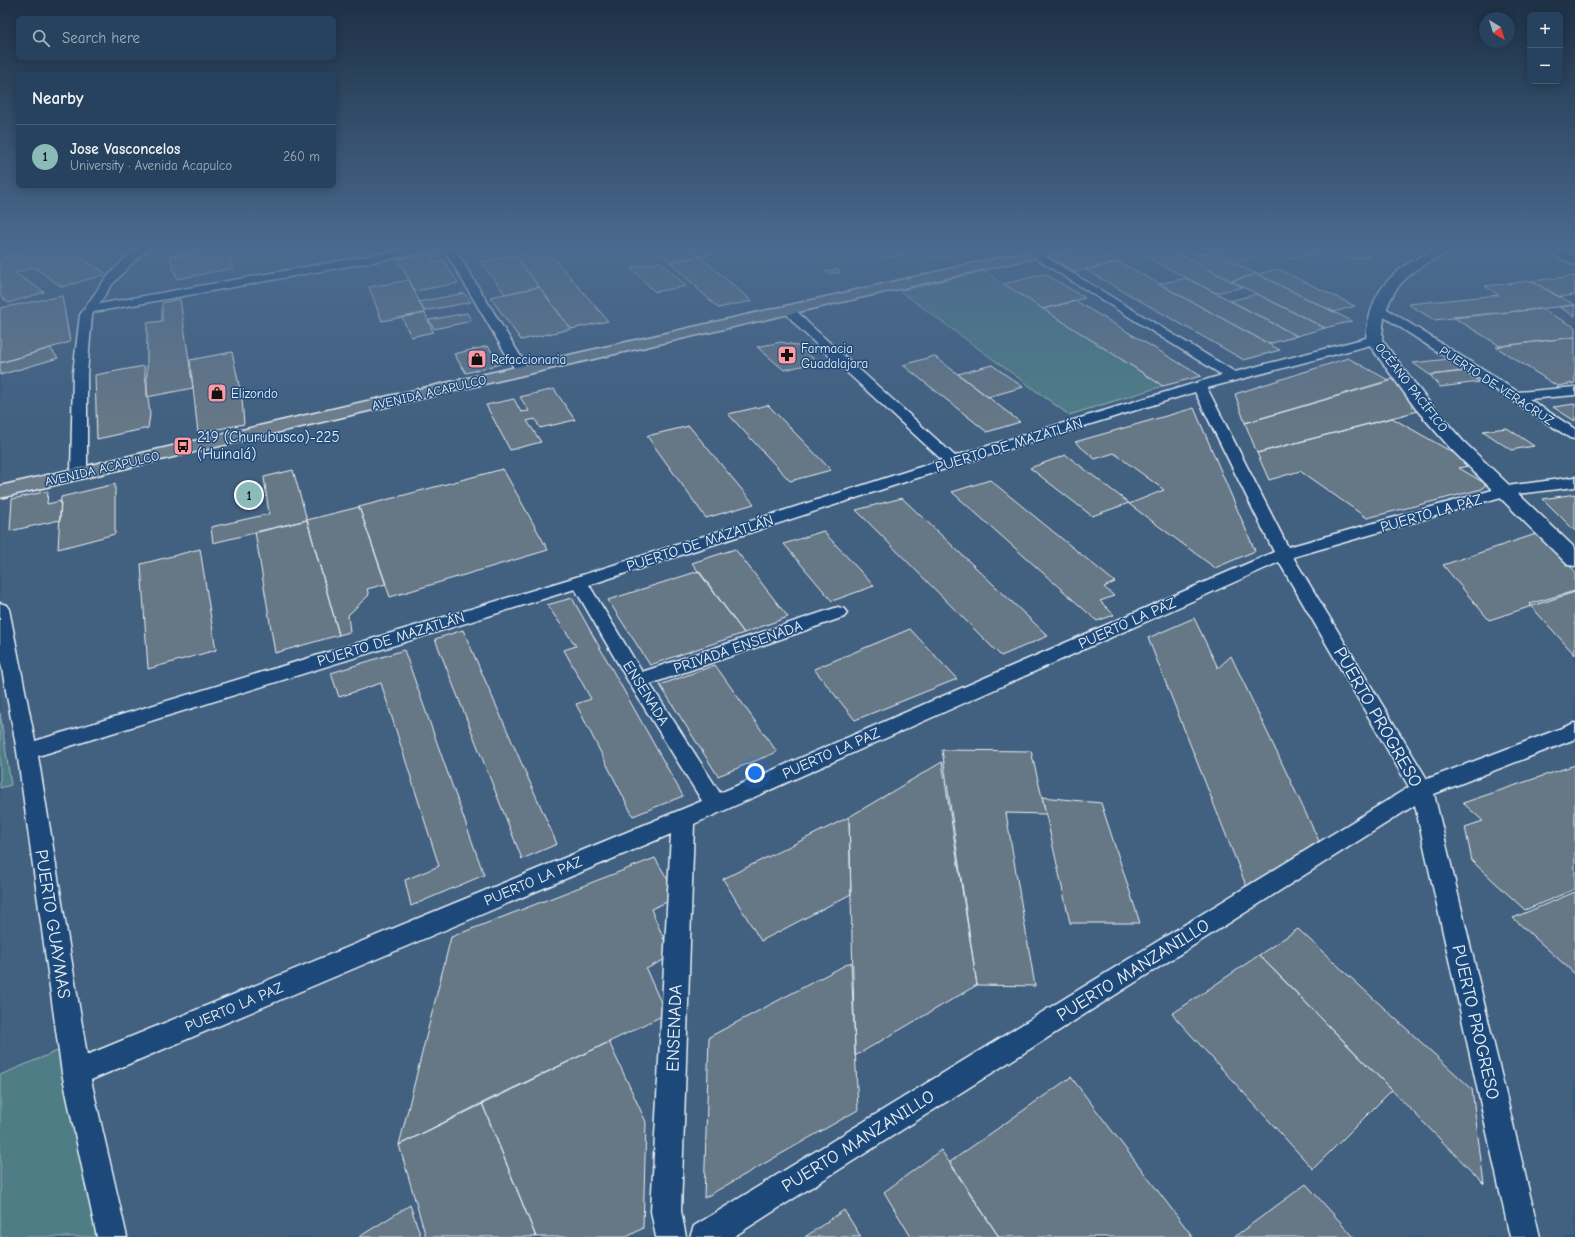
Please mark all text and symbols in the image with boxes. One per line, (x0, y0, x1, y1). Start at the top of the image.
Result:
north arrow (1479, 12, 1515, 48)
map controls (1527, 12, 1563, 84)
button: + (1527, 12, 1563, 48)
search box (16, 16, 336, 60)
icon: search (30, 27, 52, 49)
text: Search here (62, 29, 140, 47)
button: − (1527, 48, 1563, 84)
text: Nearby (32, 89, 83, 108)
text: Jose Vasconcelos (70, 140, 180, 158)
text: 1 (42, 149, 48, 164)
text: 260 m (283, 149, 320, 164)
text: University · Avenida Acapulco (70, 158, 232, 173)
street label: OCÉANO PACÍFICO (1372, 339, 1452, 435)
place label: Farmacia Guadalajara (801, 341, 868, 371)
street label: PUERTO DE VERACRUZ (1437, 343, 1557, 428)
pharmacy icon: Farmacia Guadalajara (776, 344, 798, 366)
shop icon: Refaccionaria (466, 348, 488, 370)
place label: Refaccionaria (491, 352, 566, 367)
street label: AVENIDA ACAPULCO (370, 372, 488, 413)
shop icon: Elizondo (206, 382, 228, 404)
place label: Elizondo (231, 386, 278, 401)
street label: PUERTO DE MAZATLÁN (933, 413, 1085, 476)
place label: 219 (Churubusco)-225 (Huinalá) (197, 428, 340, 463)
bus stop icon: 219 (Churubusco)-225 (Huinalá) (172, 435, 194, 457)
street label: AVENIDA ACAPULCO (43, 448, 161, 489)
pin: 1 (236, 480, 262, 510)
street label: PUERTO LA PAZ (1378, 490, 1484, 536)
street label: PUERTO DE MAZATLÁN (624, 510, 776, 575)
street label: PUERTO LA PAZ (1075, 593, 1179, 653)
street label: PUERTO DE MAZATLÁN (315, 607, 467, 670)
street label: PRIVADA ENSENADA (671, 616, 805, 678)
street label: PUERTO PROGRESO (1329, 643, 1426, 791)
street label: ENSENADA (619, 657, 673, 729)
street label: PUERTO LA PAZ (779, 723, 883, 783)
your location (745, 763, 765, 783)
street label: PUERTO GUAYMAS (30, 848, 75, 1000)
street label: PUERTO LA PAZ (481, 852, 585, 910)
street label: PUERTO MANZANILLO (1053, 915, 1214, 1026)
street label: PUERTO PROGRESO (1447, 943, 1504, 1102)
street label: PUERTO LA PAZ (182, 978, 286, 1036)
street label: ENSENADA (662, 984, 687, 1072)
street label: PUERTO MANZANILLO (778, 1086, 939, 1197)

